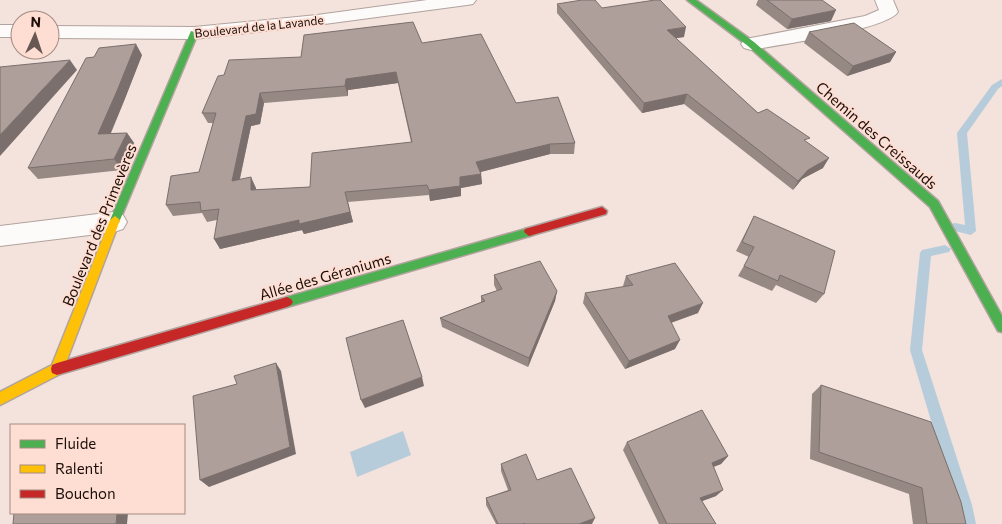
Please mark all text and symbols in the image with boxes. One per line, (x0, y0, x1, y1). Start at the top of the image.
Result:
north arrow (10, 10, 60, 60)
street label: Boulevard de la Lavande (194, 12, 324, 40)
text: N (30, 13, 41, 30)
street label: Chemin des Creissauds (813, 77, 941, 193)
street label: Boulevard des Primevères (58, 141, 140, 309)
street label: Allée des Géraniums (257, 249, 393, 303)
legend (10, 424, 185, 514)
text: Fluide (55, 434, 96, 452)
text: Ralenti (55, 459, 103, 477)
text: Bouchon (55, 484, 116, 502)

